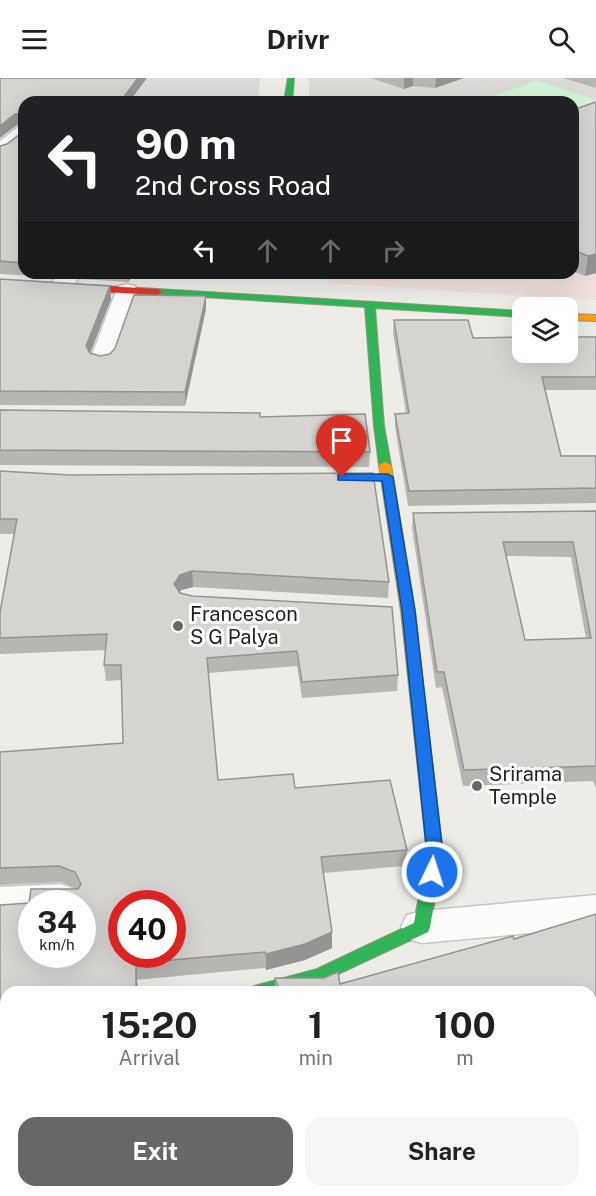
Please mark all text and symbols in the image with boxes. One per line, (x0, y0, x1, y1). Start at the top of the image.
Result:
icon: menu (18, 23, 51, 56)
text: Drivr (267, 23, 329, 55)
icon: search (545, 23, 578, 56)
text: 90 m (135, 119, 237, 168)
icon: left (36, 120, 114, 198)
text: 2nd Cross Road (135, 169, 331, 201)
icon: left (188, 234, 221, 267)
icon: ahead (251, 234, 284, 267)
icon: ahead (314, 234, 347, 267)
icon: right (377, 234, 410, 267)
map controls (512, 297, 578, 363)
button: layers (512, 297, 578, 363)
pin (316, 415, 367, 477)
icon: arrive (325, 424, 358, 457)
place label: Francescon S G Palya (190, 602, 298, 649)
marker: Francescon S G Palya (171, 619, 185, 633)
place label: Srirama Temple (489, 762, 562, 809)
marker: Srirama Temple (470, 779, 484, 793)
position arrow (400, 840, 464, 904)
speed limit sign: 40 (108, 890, 186, 968)
text: 34 (37, 904, 77, 940)
text: km/h (39, 936, 75, 953)
text: 15:20 (101, 1004, 197, 1046)
text: 1 (308, 1004, 323, 1046)
text: 100 (434, 1004, 496, 1046)
text: Arrival (119, 1046, 180, 1070)
text: min (299, 1046, 333, 1070)
text: m (456, 1046, 473, 1070)
button: Exit (18, 1117, 293, 1186)
button: Share (305, 1117, 579, 1186)

